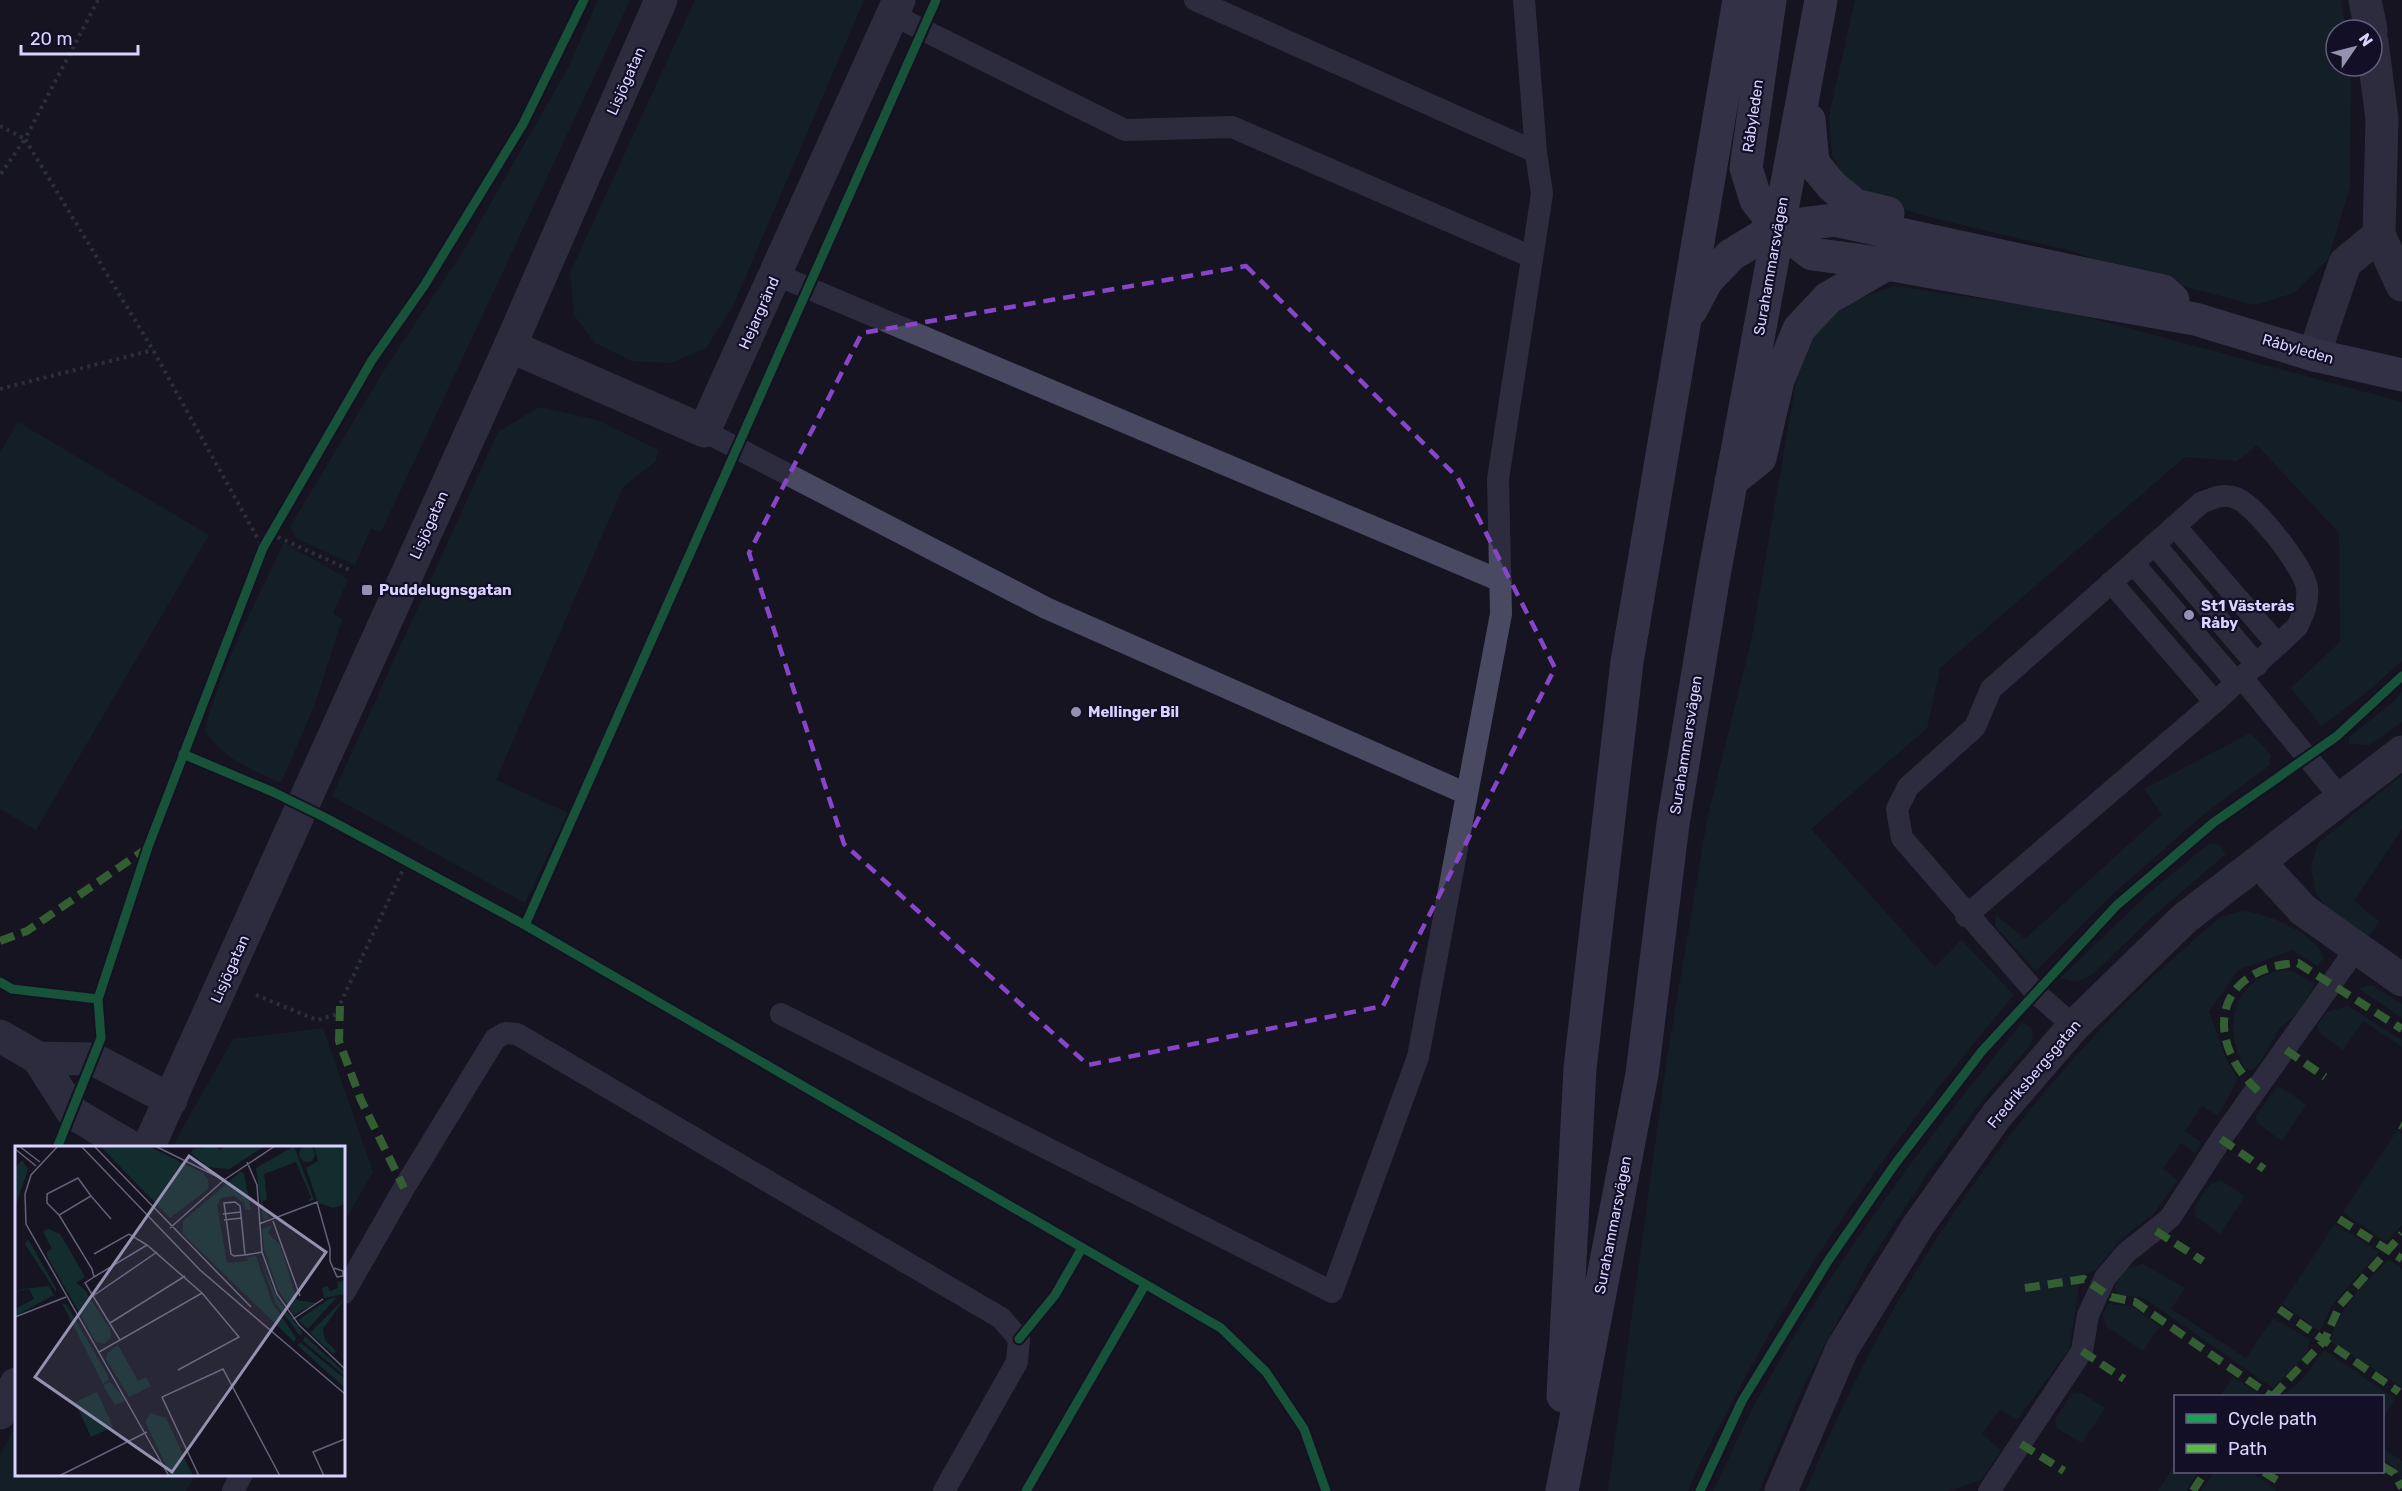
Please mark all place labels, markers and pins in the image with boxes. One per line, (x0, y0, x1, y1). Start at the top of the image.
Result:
place label: Puddelugnsgatan (379, 581, 512, 599)
marker: Puddelugnsgatan (360, 583, 374, 597)
place label: St1 Västerås Råby (2201, 597, 2295, 632)
marker: St1 Västerås Råby (2182, 608, 2196, 622)
place label: Mellinger Bil (1088, 703, 1179, 721)
marker: Mellinger Bil (1069, 705, 1083, 719)

